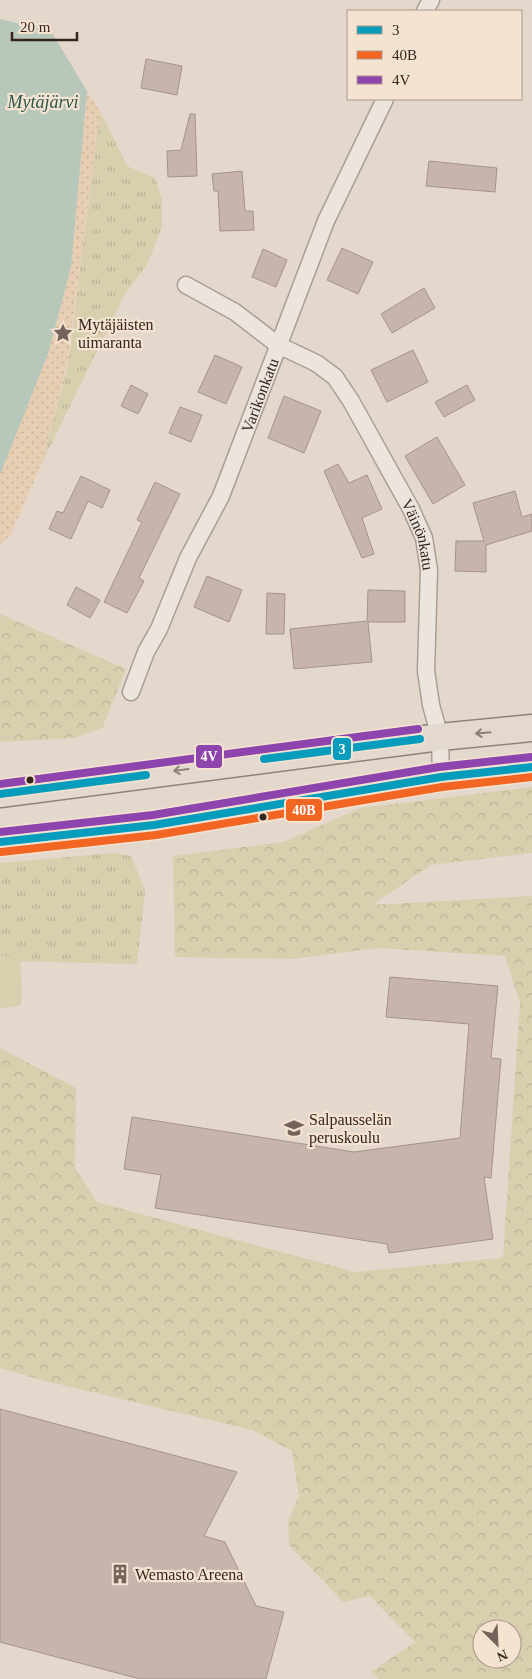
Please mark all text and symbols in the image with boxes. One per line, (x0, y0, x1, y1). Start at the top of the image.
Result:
scale bar (12, 10, 78, 42)
legend (347, 10, 522, 100)
text: 20 m (20, 19, 51, 35)
text: 3 (392, 22, 400, 38)
text: 40B (392, 47, 417, 63)
text: 4V (392, 72, 411, 88)
water label: Mytäjärvi (7, 92, 78, 112)
place label: Mytäjäisten uimaranta (78, 316, 154, 351)
place icon: Mytäjäisten uimaranta (52, 322, 74, 344)
street label: Varikonkatu (238, 356, 281, 435)
street label: Väinönkatu (398, 496, 437, 571)
one-way arrow (476, 728, 492, 738)
line badge: 3 (332, 737, 352, 761)
text: 3 (339, 742, 346, 757)
line badge: 4V (195, 744, 223, 769)
text: 4V (200, 749, 218, 764)
one-way arrow (173, 765, 189, 775)
unlabelled marker (25, 775, 35, 785)
line badge: 40B (285, 798, 323, 822)
text: 40B (292, 803, 316, 818)
unlabelled marker (258, 812, 268, 822)
place label: Salpausselän peruskoulu (309, 1111, 392, 1147)
school or university icon: Salpausselän peruskoulu (283, 1117, 305, 1139)
building icon: Wemasto Areena (109, 1563, 131, 1585)
place label: Wemasto Areena (135, 1566, 243, 1583)
north arrow (472, 1619, 522, 1669)
text: N (494, 1647, 510, 1664)

